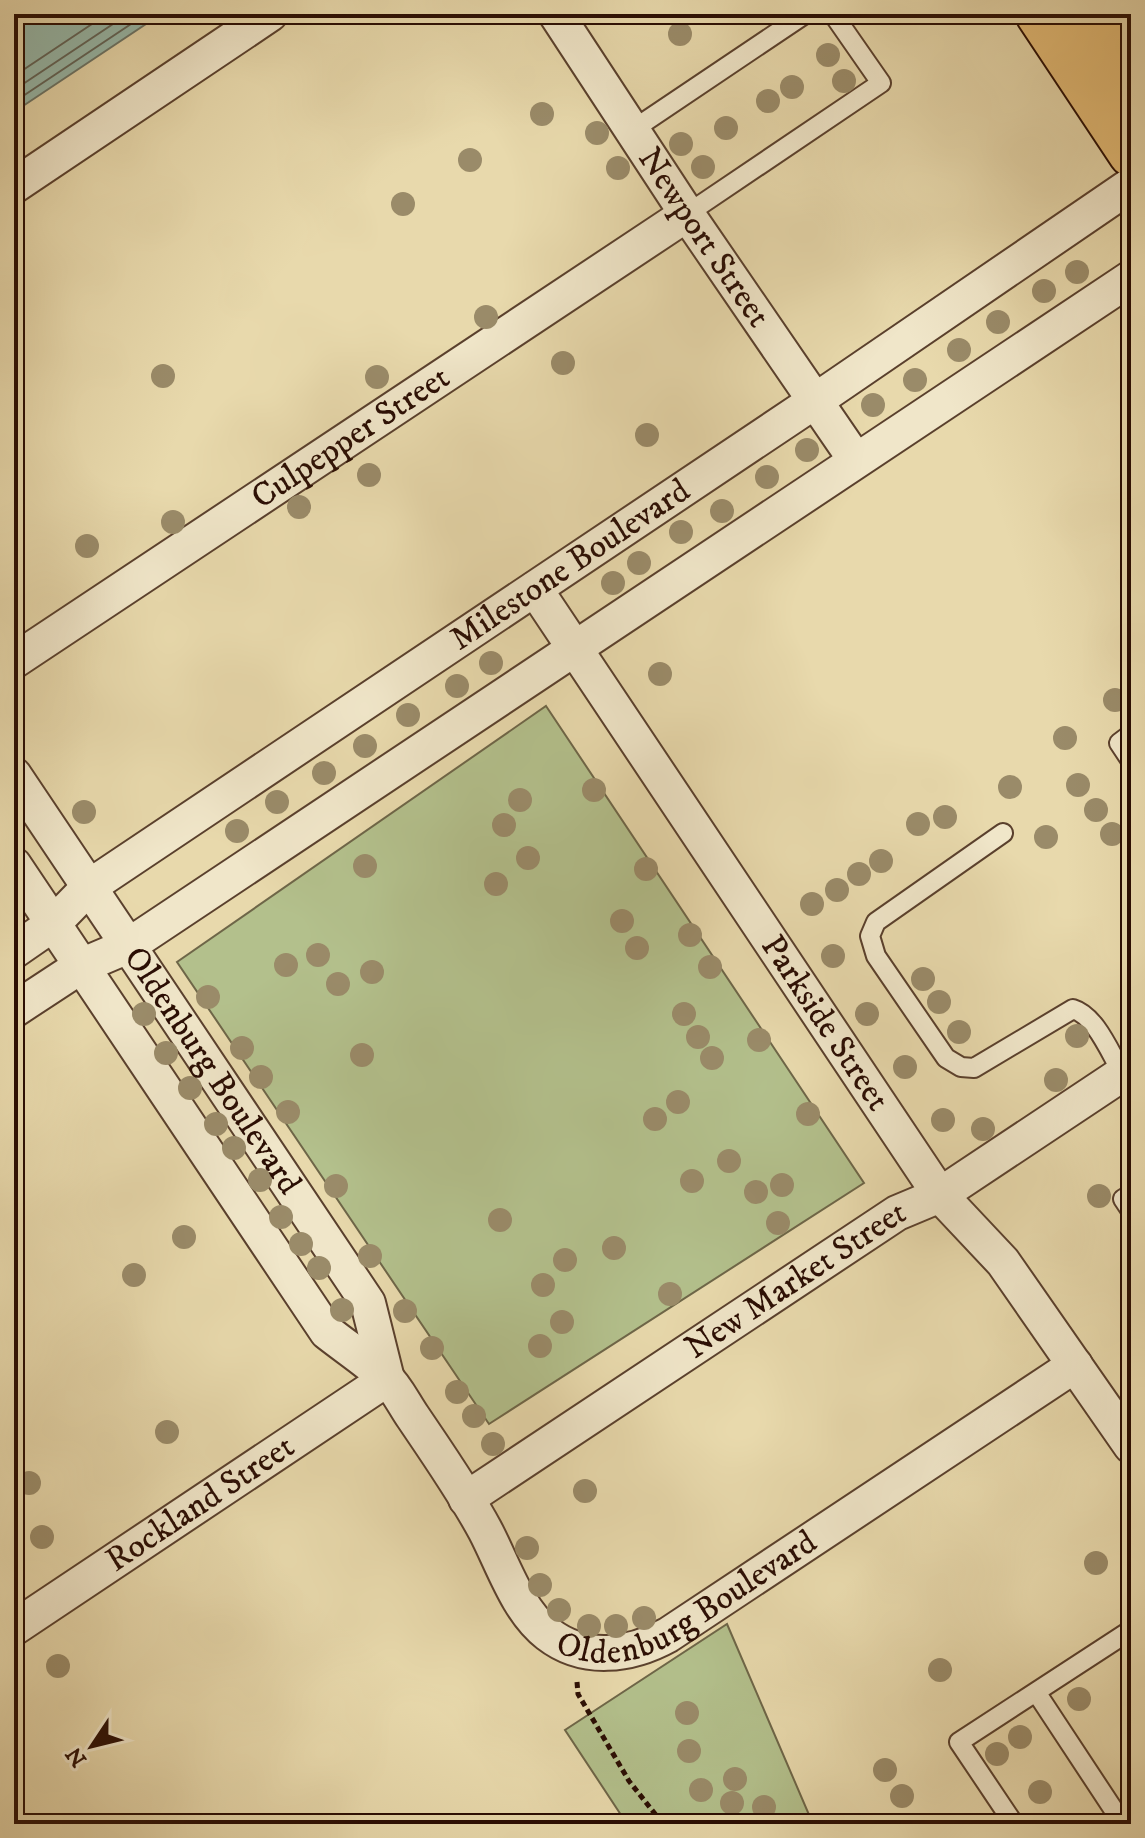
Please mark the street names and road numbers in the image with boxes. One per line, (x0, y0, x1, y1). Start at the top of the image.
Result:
street label: Newport Street (628, 140, 780, 336)
street label: Culpepper Street (244, 357, 458, 518)
street label: Milestone Boulevard (442, 470, 698, 660)
street label: Parkside Street (751, 927, 899, 1119)
street label: Oldenburg Boulevard (114, 939, 310, 1203)
street label: New Market Street (677, 1191, 912, 1369)
street label: Rockland Street (98, 1426, 303, 1581)
street label: Oldenburg Boulevard (550, 1521, 825, 1674)

